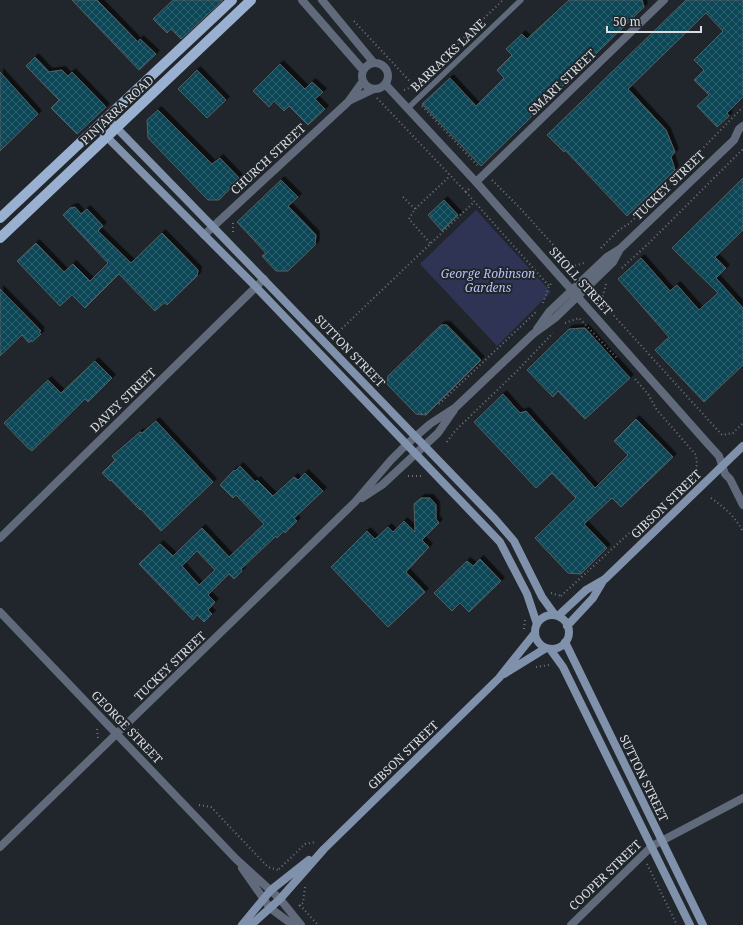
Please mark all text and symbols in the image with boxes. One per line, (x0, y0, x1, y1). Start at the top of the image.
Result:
scale bar (607, 8, 701, 34)
text: 50 m (613, 13, 641, 30)
street label: BARRACKS LANE (407, 15, 489, 95)
street label: SMART STREET (524, 45, 600, 119)
street label: PINJARRA ROAD (77, 71, 158, 148)
street label: CHURCH STREET (227, 119, 310, 198)
street label: TUCKEY STREET (629, 146, 709, 224)
street label: SHOLL STREET (546, 243, 617, 319)
park label: George Robinson Gardens (441, 265, 535, 296)
street label: SUTTON STREET (311, 311, 389, 391)
street label: DAVEY STREET (86, 364, 160, 436)
street label: GIBSON STREET (627, 465, 706, 542)
street label: TUCKEY STREET (130, 627, 210, 705)
street label: GEORGE STREET (88, 687, 167, 768)
street label: GIBSON STREET (364, 716, 443, 793)
street label: SUTTON STREET (616, 732, 673, 825)
street label: COOPER STREET (565, 836, 645, 914)

